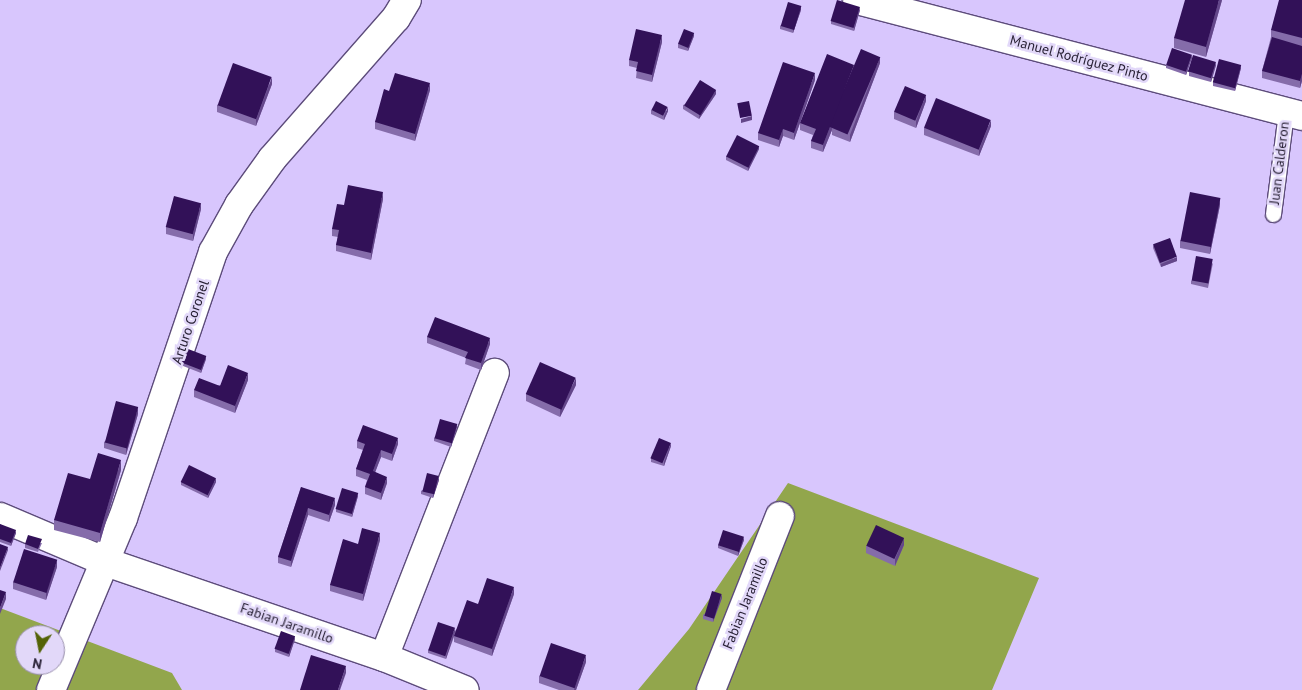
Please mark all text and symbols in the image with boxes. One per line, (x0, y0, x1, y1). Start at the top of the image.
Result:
street label: Manuel Rodríguez Pinto (1008, 31, 1150, 85)
street label: Juan Calderon (1266, 121, 1292, 205)
street label: Arturo Coronel (168, 278, 212, 366)
street label: Fabian Jaramillo (719, 555, 771, 651)
street label: Fabian Jaramillo (238, 599, 336, 647)
north arrow (15, 625, 65, 675)
text: N (31, 654, 44, 673)

